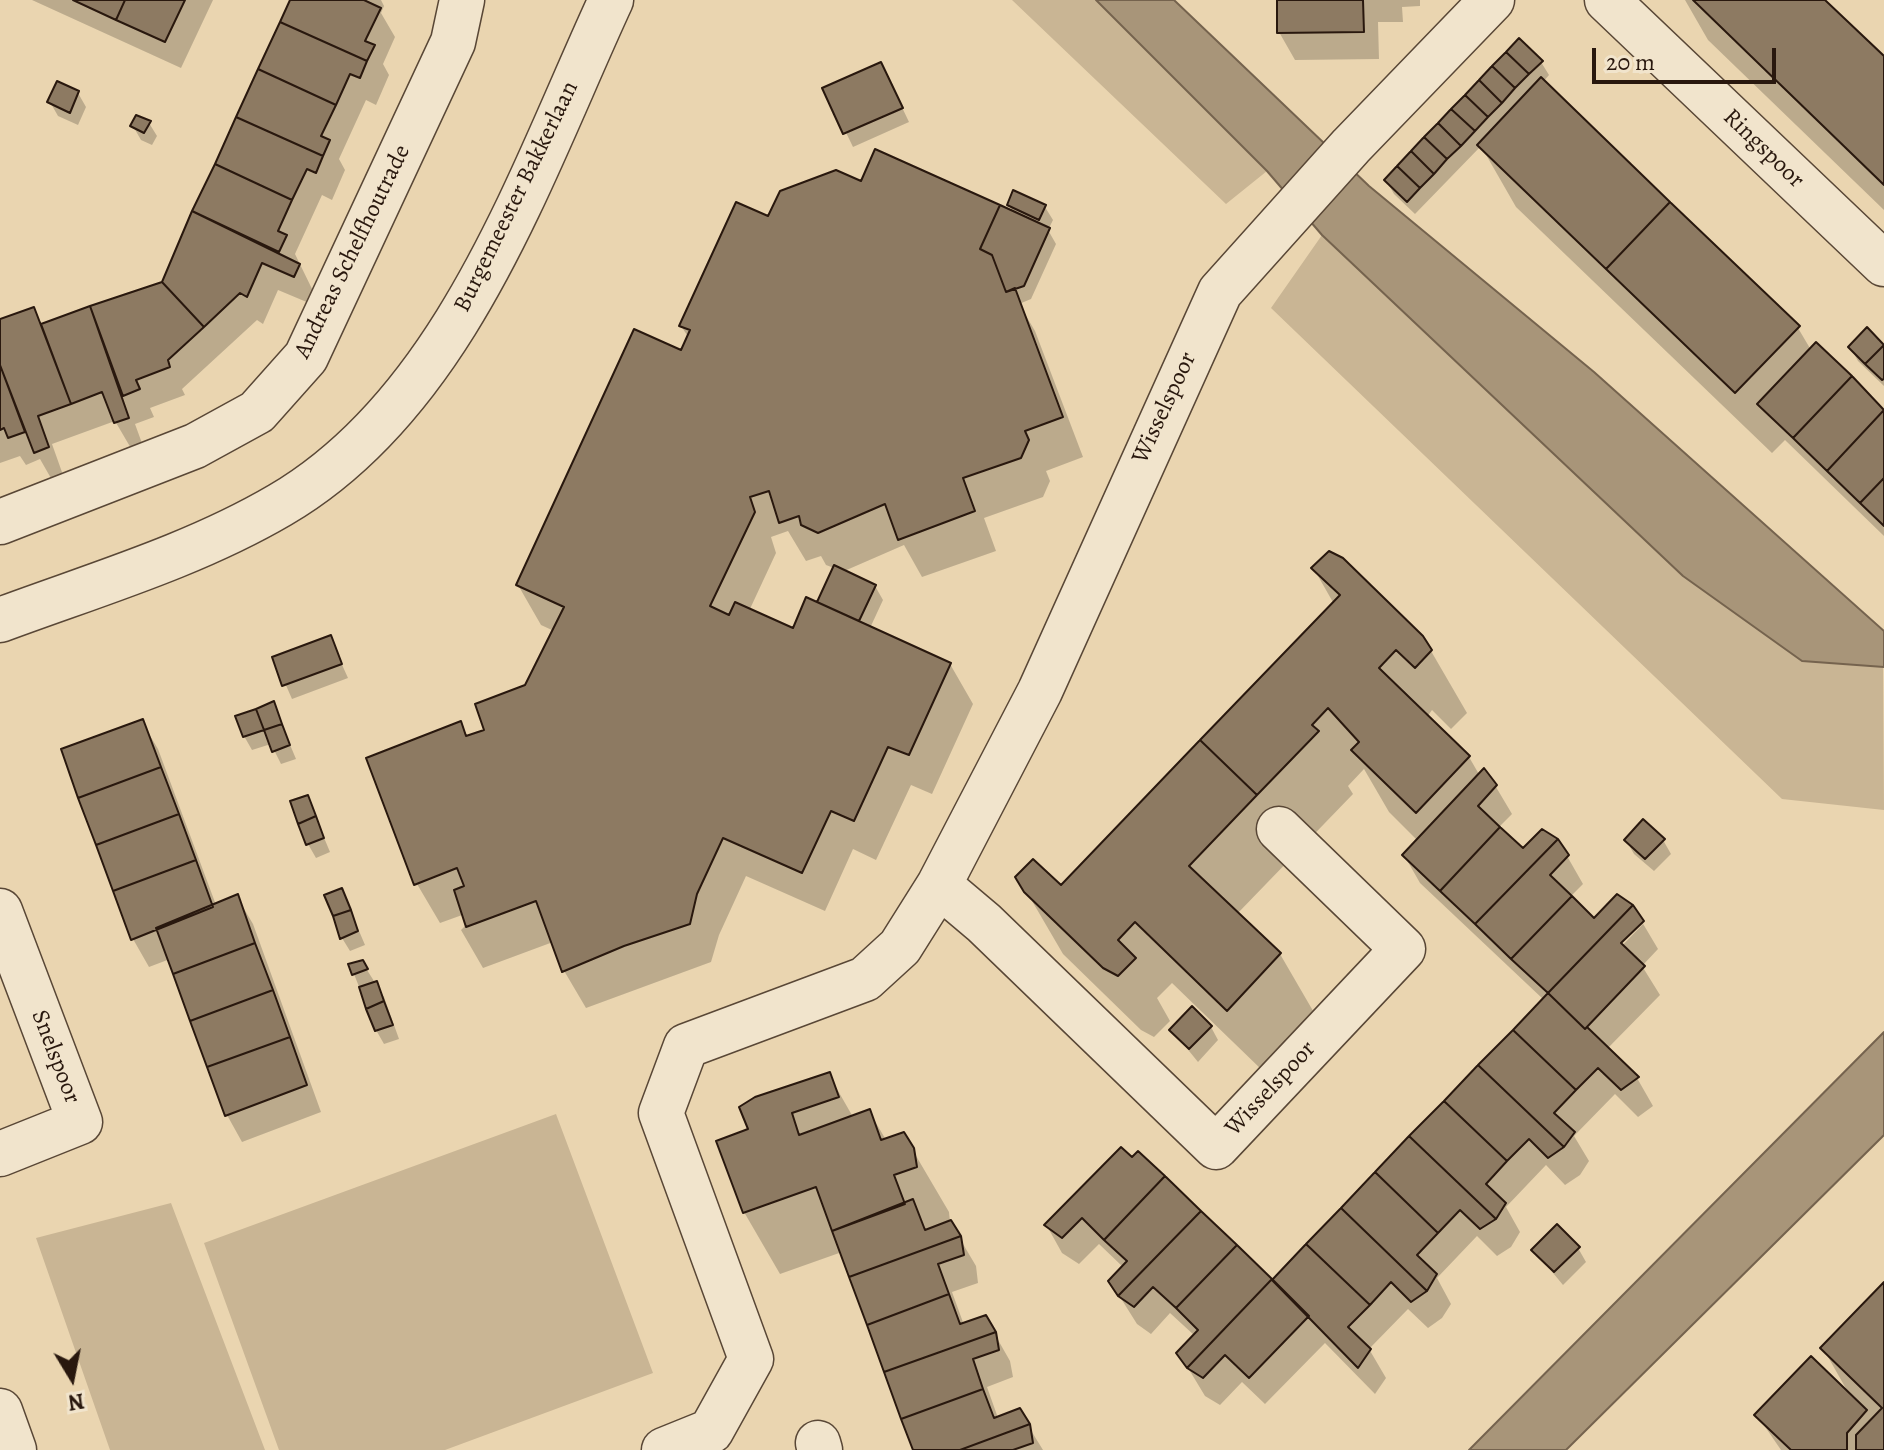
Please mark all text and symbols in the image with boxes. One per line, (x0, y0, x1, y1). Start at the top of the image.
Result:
scale bar (1596, 32, 1780, 82)
text: 20 m (1606, 46, 1655, 78)
street label: Burgemeester Bakkerlaan (449, 77, 585, 317)
street label: Ringspoor (1716, 103, 1810, 195)
street label: Andreas Schelfhoutrade (289, 140, 417, 364)
street label: Wisselspoor (1127, 348, 1203, 468)
street label: Snelspoor (24, 1006, 86, 1108)
street label: Wisselspoor (1220, 1035, 1322, 1143)
north arrow (32, 1338, 112, 1418)
text: N (66, 1385, 87, 1418)

